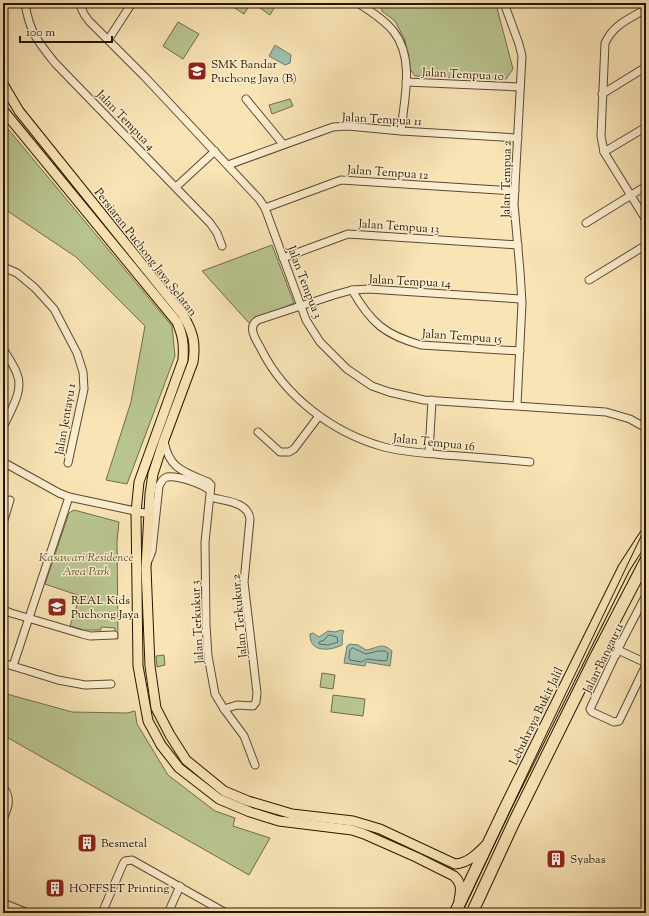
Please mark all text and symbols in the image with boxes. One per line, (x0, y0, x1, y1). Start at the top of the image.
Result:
scale bar (20, 18, 112, 44)
text: 100 m (26, 24, 55, 42)
place label: SMK Bandar Puchong Jaya (B) (211, 56, 297, 88)
school or university icon: SMK Bandar Puchong Jaya (B) (186, 60, 208, 82)
street label: Jalan Tempua 10 (420, 64, 505, 86)
street label: Jalan Tempua 4 (91, 86, 159, 155)
street label: Jalan Tempua 11 (340, 109, 422, 131)
street label: Jalan Tempua 2 (497, 140, 517, 219)
street label: Jalan Tempua 12 (346, 161, 430, 185)
street label: Persiaran Puchong Jaya Selatan (89, 185, 201, 321)
street label: Jalan Tempua 13 (357, 215, 440, 239)
street label: Jalan Tempua 3 (282, 242, 326, 322)
street label: Jalan Tempua 14 (367, 271, 451, 293)
street label: Jalan Tempua 15 (420, 325, 503, 349)
street label: Jalan Jentayu 1 (51, 382, 81, 457)
street label: Jalan Tempua 16 (391, 430, 476, 456)
park label: Kasawari Residence Area Park (39, 549, 133, 581)
street label: Jalan Terkukur 2 (227, 573, 253, 660)
street label: Jalan Terkukur 3 (187, 580, 209, 665)
place label: REAL Kids Puchong Jaya (71, 592, 140, 624)
school or university icon: REAL Kids Puchong Jaya (46, 596, 68, 618)
street label: Jalan Bangau 11 (579, 620, 629, 698)
street label: Lebuhraya Bukit Jalil (505, 664, 569, 769)
building icon: Besmetal (76, 832, 98, 854)
place label: Besmetal (101, 835, 148, 853)
building icon: Syabas (545, 848, 567, 870)
place label: Syabas (570, 851, 606, 869)
building icon: HOFFSET Printing (44, 877, 66, 899)
place label: HOFFSET Printing (69, 880, 169, 898)

